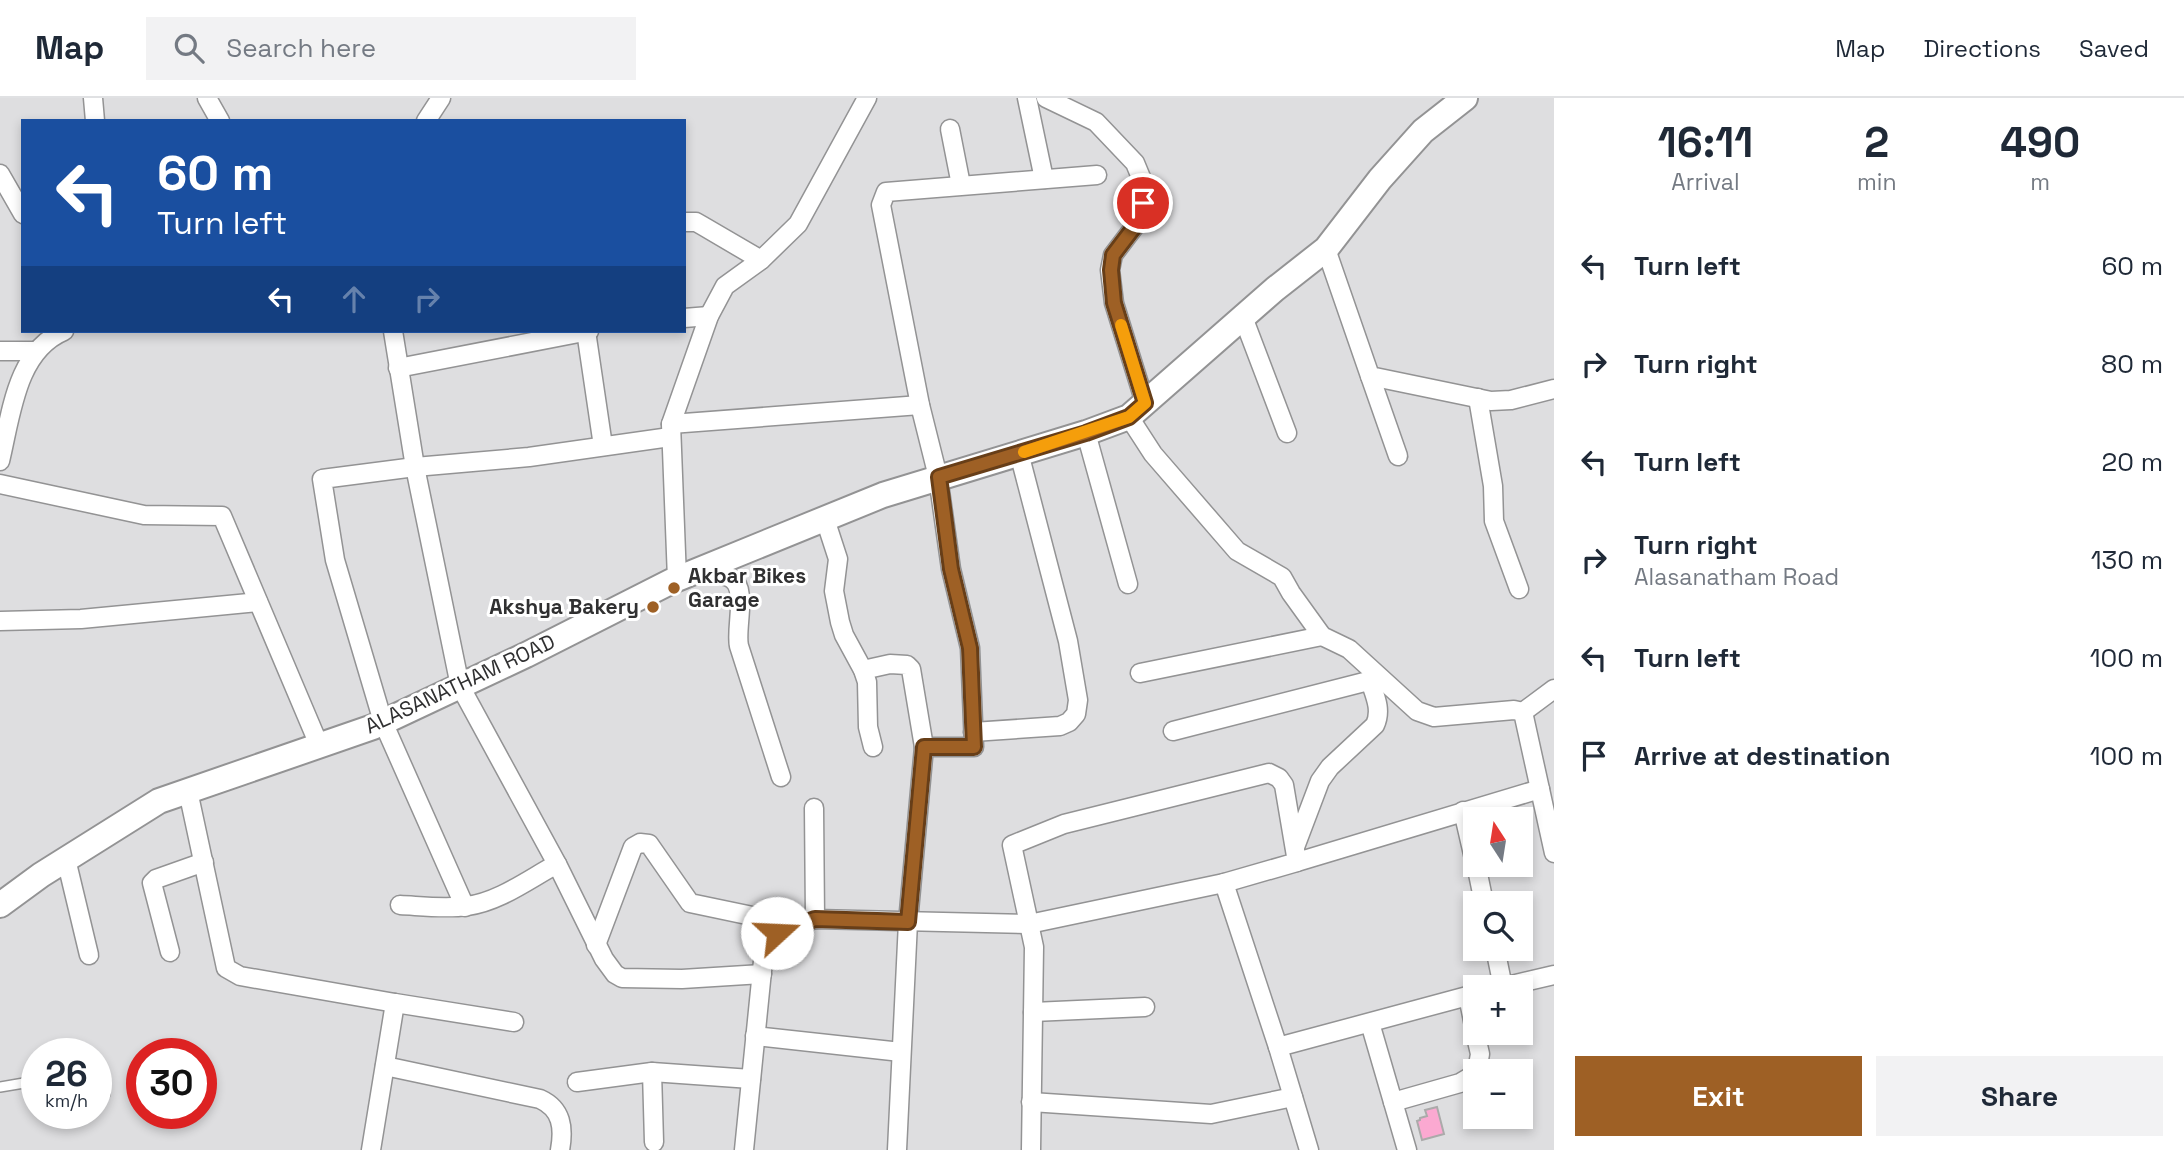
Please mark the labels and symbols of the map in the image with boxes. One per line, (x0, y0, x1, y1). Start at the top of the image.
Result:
pin (1113, 173, 1173, 233)
place label: Akbar Bikes Garage (688, 562, 806, 613)
marker: Akbar Bikes Garage (666, 580, 682, 596)
place label: Akshya Bakery (489, 593, 639, 620)
marker: Akshya Bakery (645, 599, 661, 615)
street label: ALASANATHAM ROAD (360, 628, 559, 739)
north arrow (1463, 807, 1533, 877)
position arrow (740, 896, 814, 970)
speed limit sign: 30 (126, 1038, 217, 1129)

